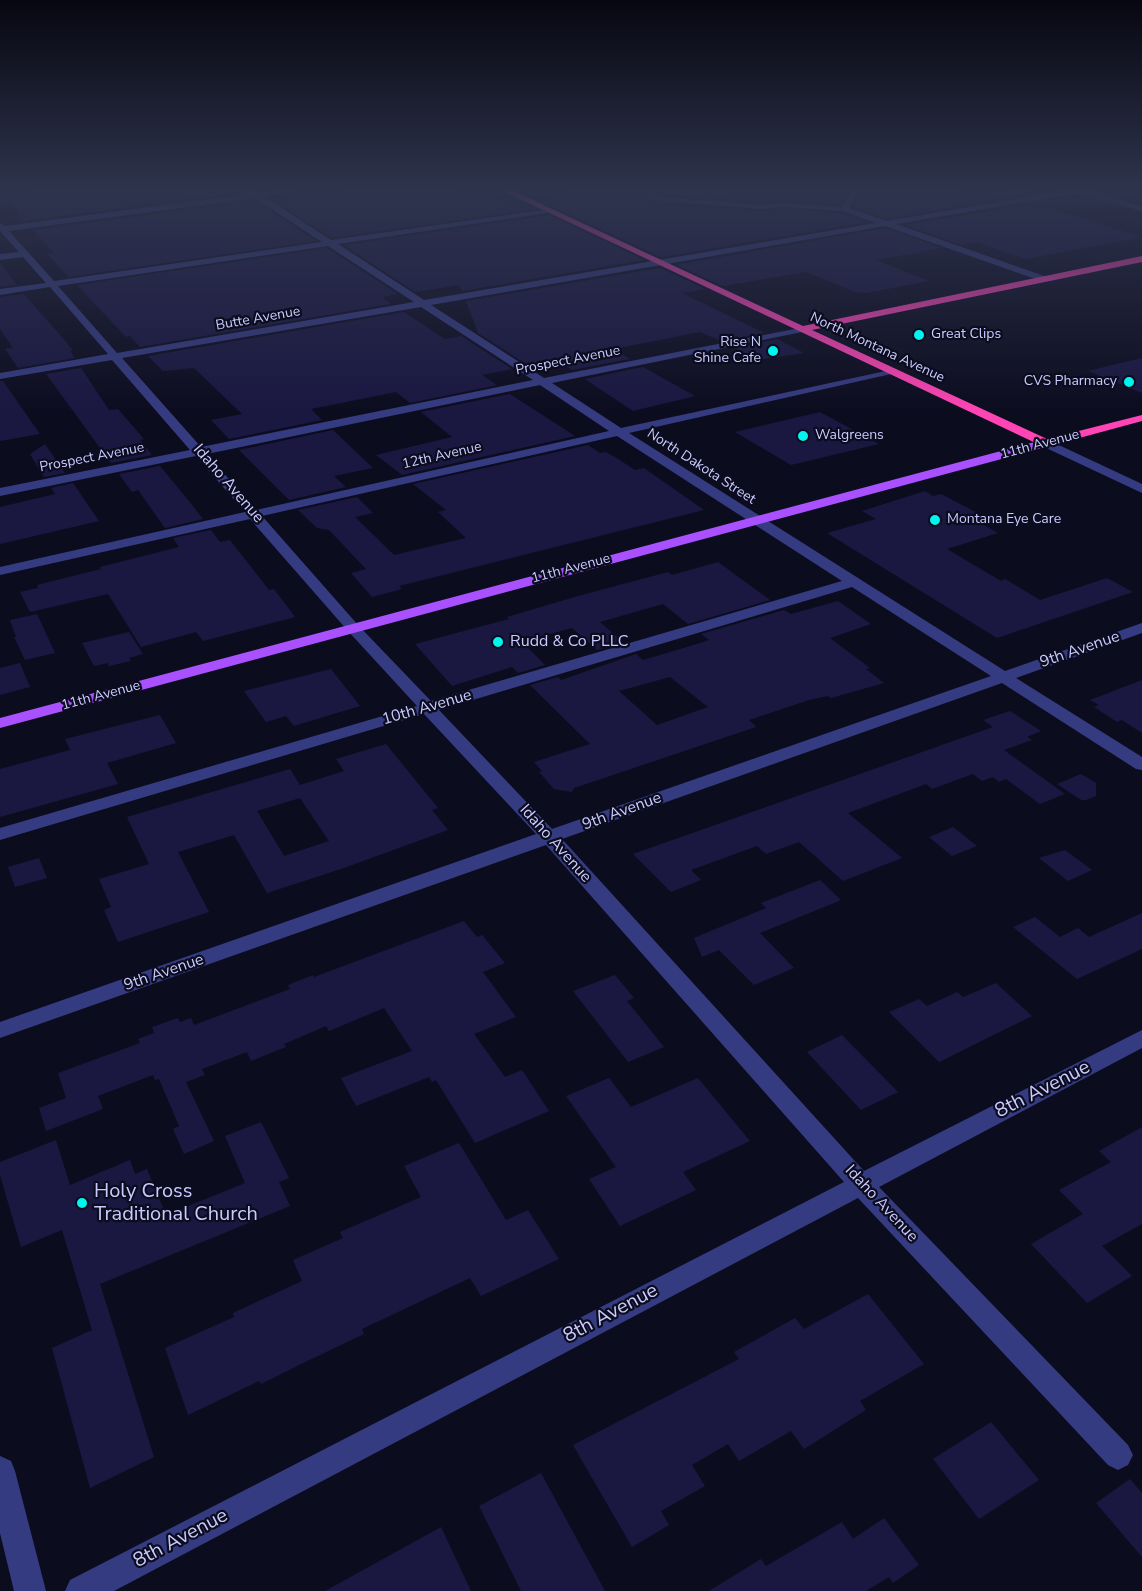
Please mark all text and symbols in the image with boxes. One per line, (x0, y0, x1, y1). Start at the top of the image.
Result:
street label: Butte Avenue (214, 303, 302, 335)
street label: North Montana Avenue (807, 309, 947, 387)
place label: Great Clips (931, 327, 1001, 343)
marker: Great Clips (912, 328, 926, 342)
place label: Rise N Shine Cafe (694, 335, 761, 368)
street label: Prospect Avenue (514, 343, 622, 379)
marker: Rise N Shine Cafe (766, 344, 780, 358)
place label: CVS Pharmacy (1024, 374, 1117, 390)
marker: CVS Pharmacy (1122, 375, 1136, 389)
street label: North Dakota Street (643, 426, 759, 508)
street label: 11th Avenue (999, 426, 1081, 464)
place label: Walgreens (815, 428, 884, 444)
marker: Walgreens (796, 429, 810, 443)
street label: 12th Avenue (401, 439, 483, 473)
street label: Prospect Avenue (38, 440, 146, 476)
street label: Idaho Avenue (188, 441, 268, 527)
place label: Montana Eye Care (947, 512, 1061, 528)
marker: Montana Eye Care (928, 513, 942, 527)
street label: 11th Avenue (530, 550, 612, 588)
street label: 9th Avenue (1038, 627, 1122, 673)
place label: Rudd & Co PLLC (510, 632, 629, 652)
marker: Rudd & Co PLLC (491, 635, 505, 649)
street label: 11th Avenue (60, 677, 142, 715)
street label: 10th Avenue (380, 686, 474, 730)
street label: 9th Avenue (580, 789, 664, 835)
street label: Idaho Avenue (515, 801, 595, 887)
street label: 9th Avenue (122, 950, 206, 996)
street label: 8th Avenue (991, 1056, 1095, 1124)
street label: Idaho Avenue (840, 1161, 922, 1247)
place label: Holy Cross Traditional Church (94, 1180, 258, 1227)
marker: Holy Cross Traditional Church (75, 1196, 89, 1210)
street label: 8th Avenue (560, 1279, 662, 1349)
street label: 8th Avenue (130, 1504, 232, 1574)

